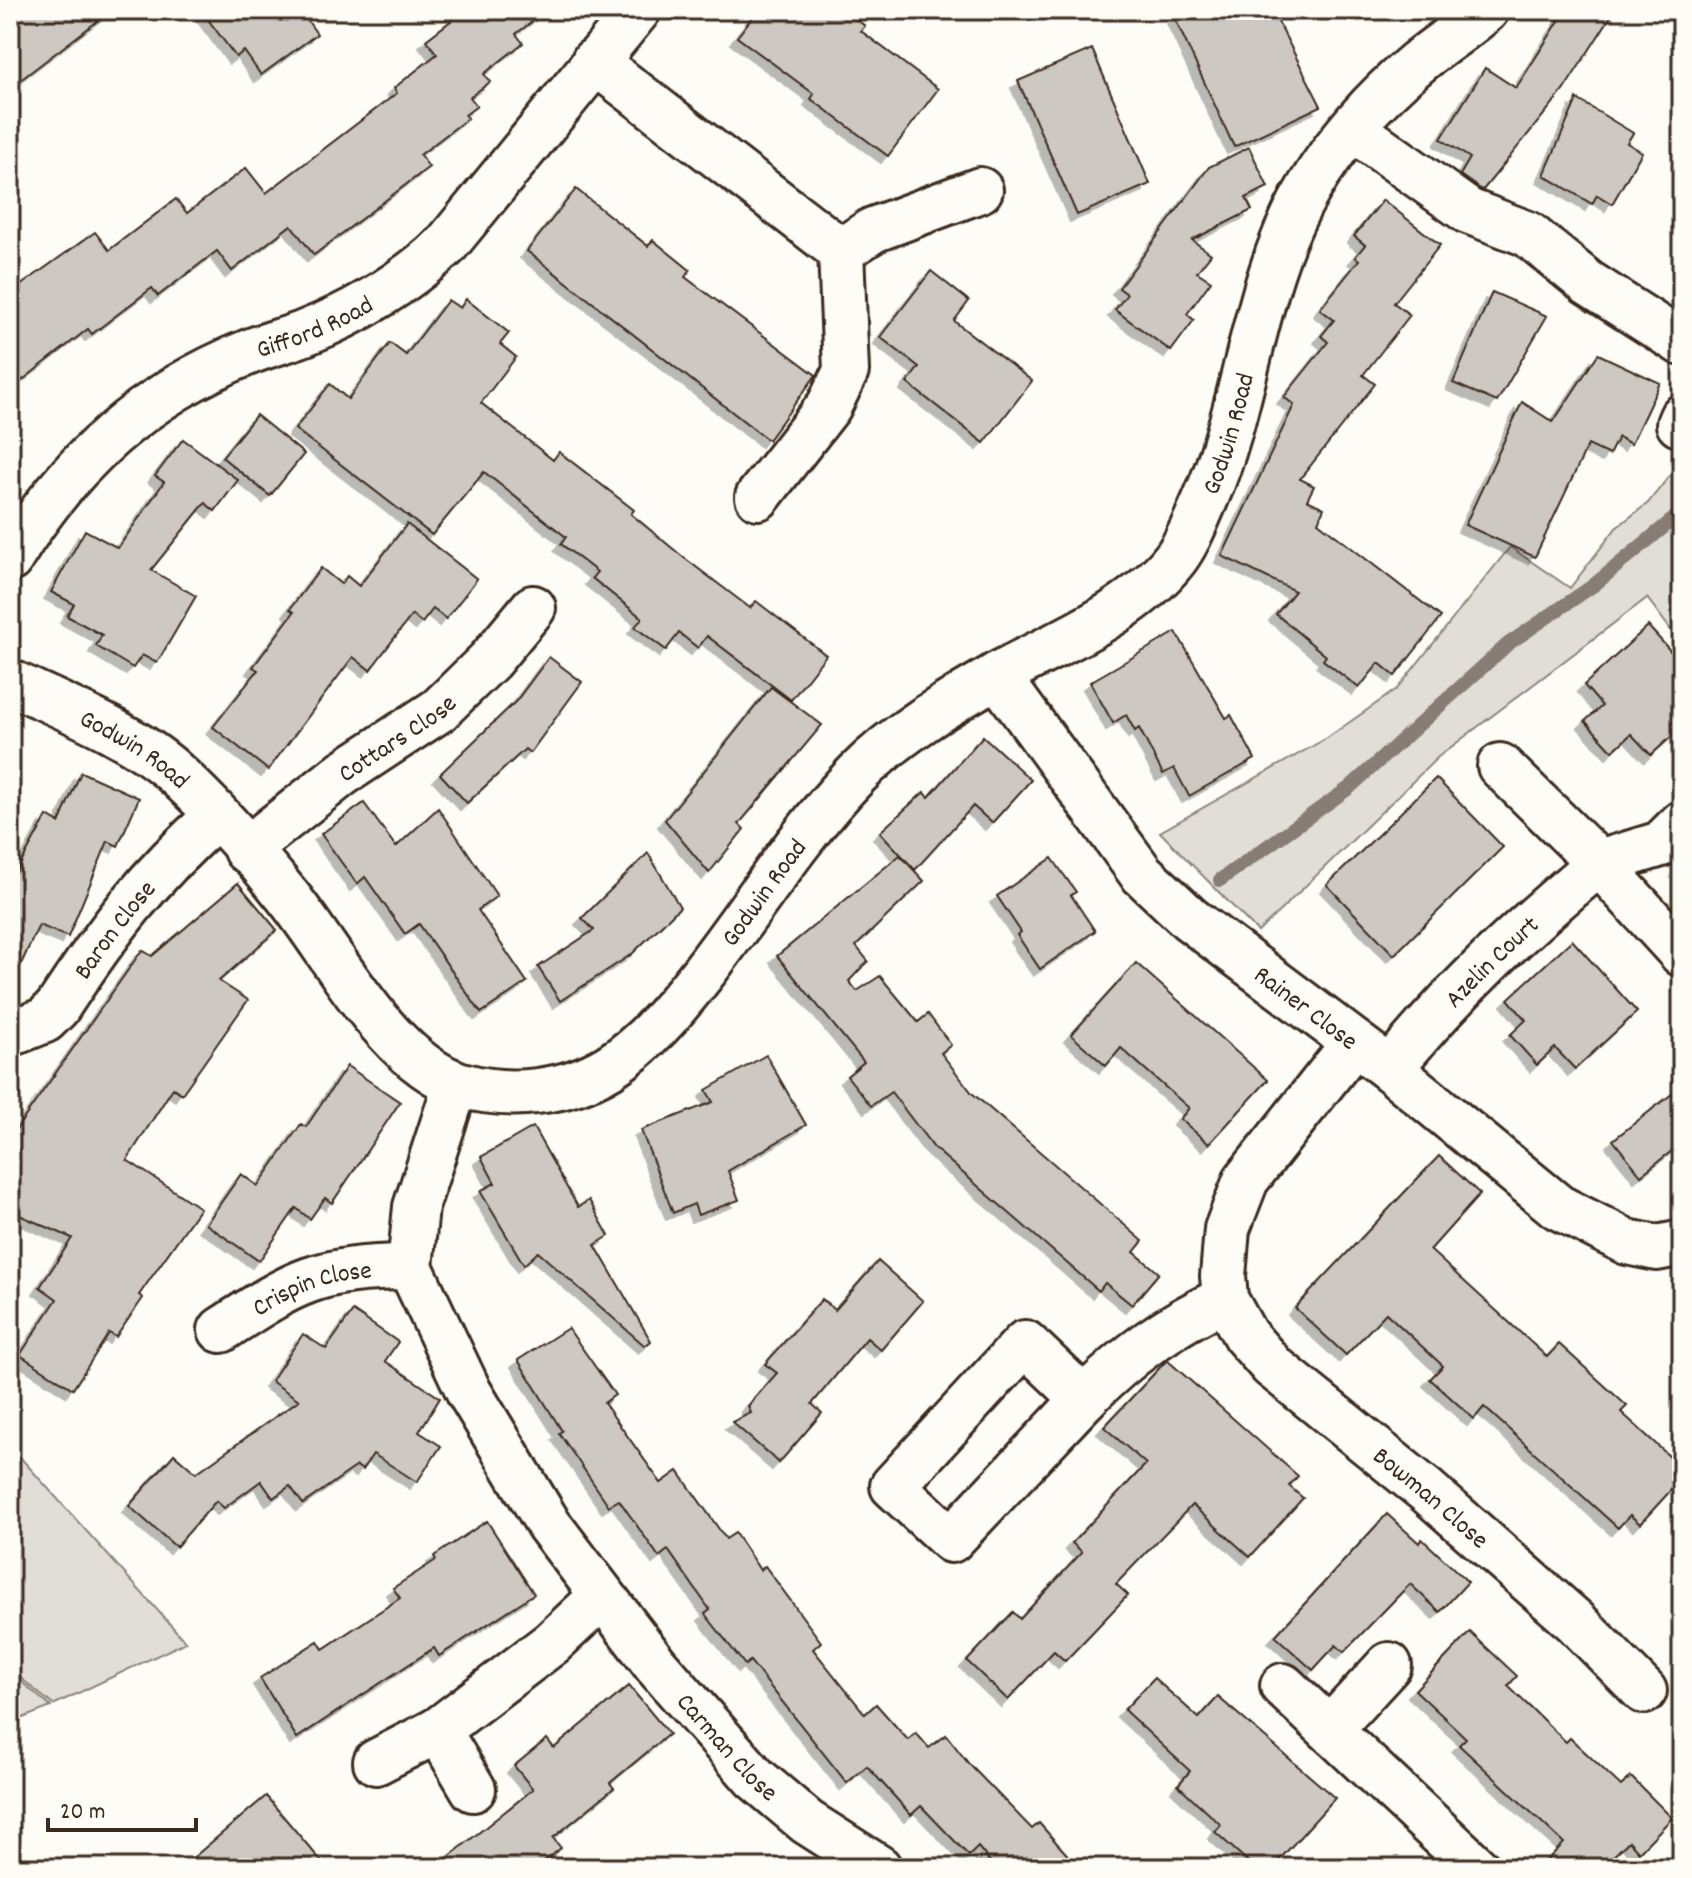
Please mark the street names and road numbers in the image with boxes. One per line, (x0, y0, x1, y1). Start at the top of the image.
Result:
street label: Gifford Road (252, 288, 381, 370)
street label: Godwin Road (1194, 370, 1266, 501)
street label: Cottars Close (332, 687, 467, 793)
street label: Godwin Road (72, 702, 196, 799)
street label: Godwin Road (714, 832, 817, 955)
street label: Baron Close (66, 873, 166, 988)
street label: Azelin Court (1437, 908, 1549, 1018)
street label: Rainer Close (1245, 958, 1364, 1061)
street label: Crispin Close (246, 1253, 373, 1328)
street label: Bowman Close (1364, 1439, 1496, 1559)
street label: Carman Close (666, 1686, 785, 1812)

